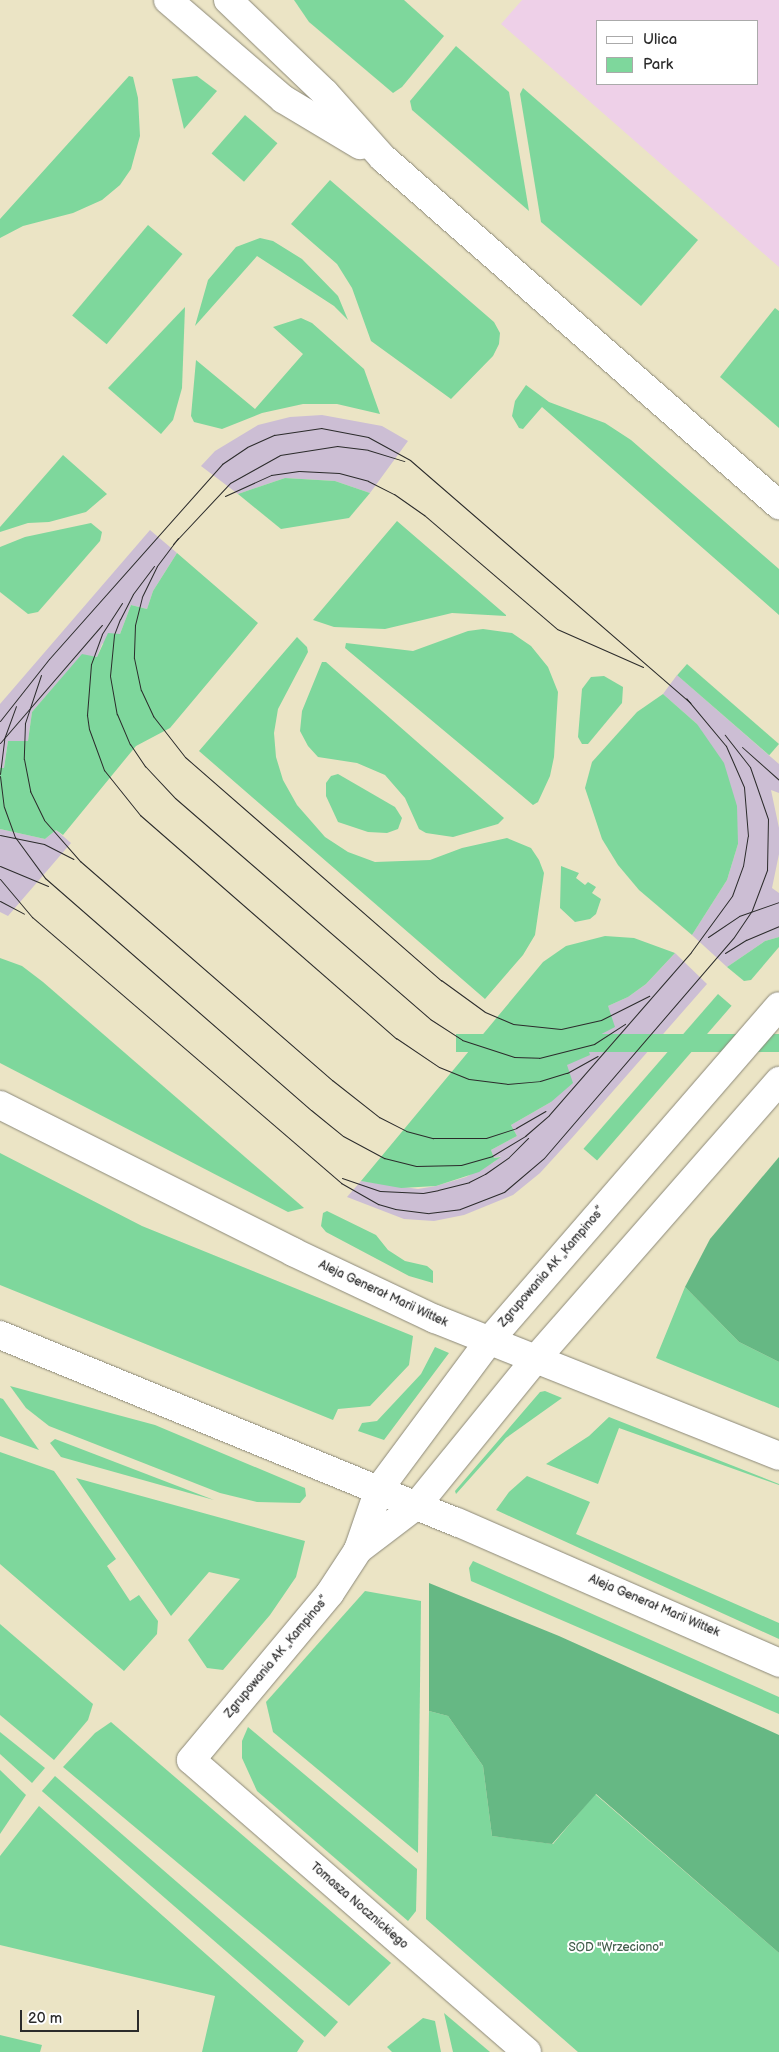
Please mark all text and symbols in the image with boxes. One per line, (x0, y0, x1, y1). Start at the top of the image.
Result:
legend (596, 20, 759, 85)
text: Ulica (643, 30, 677, 49)
text: Park (643, 55, 673, 74)
street label: Zgrupowania AK „Kampinos” (496, 1204, 608, 1330)
street label: Aleja Generał Marii Wittek (316, 1258, 450, 1330)
street label: Aleja Generał Marii Wittek (586, 1572, 722, 1640)
street label: Zgrupowania AK „Kampinos” (222, 1593, 332, 1721)
street label: Tomasza Nocznickiego (307, 1860, 411, 1952)
park label: SOD "Wrzeciono" (569, 1941, 663, 1955)
scale bar (22, 2000, 141, 2032)
text: 20 m (28, 2009, 62, 2028)

